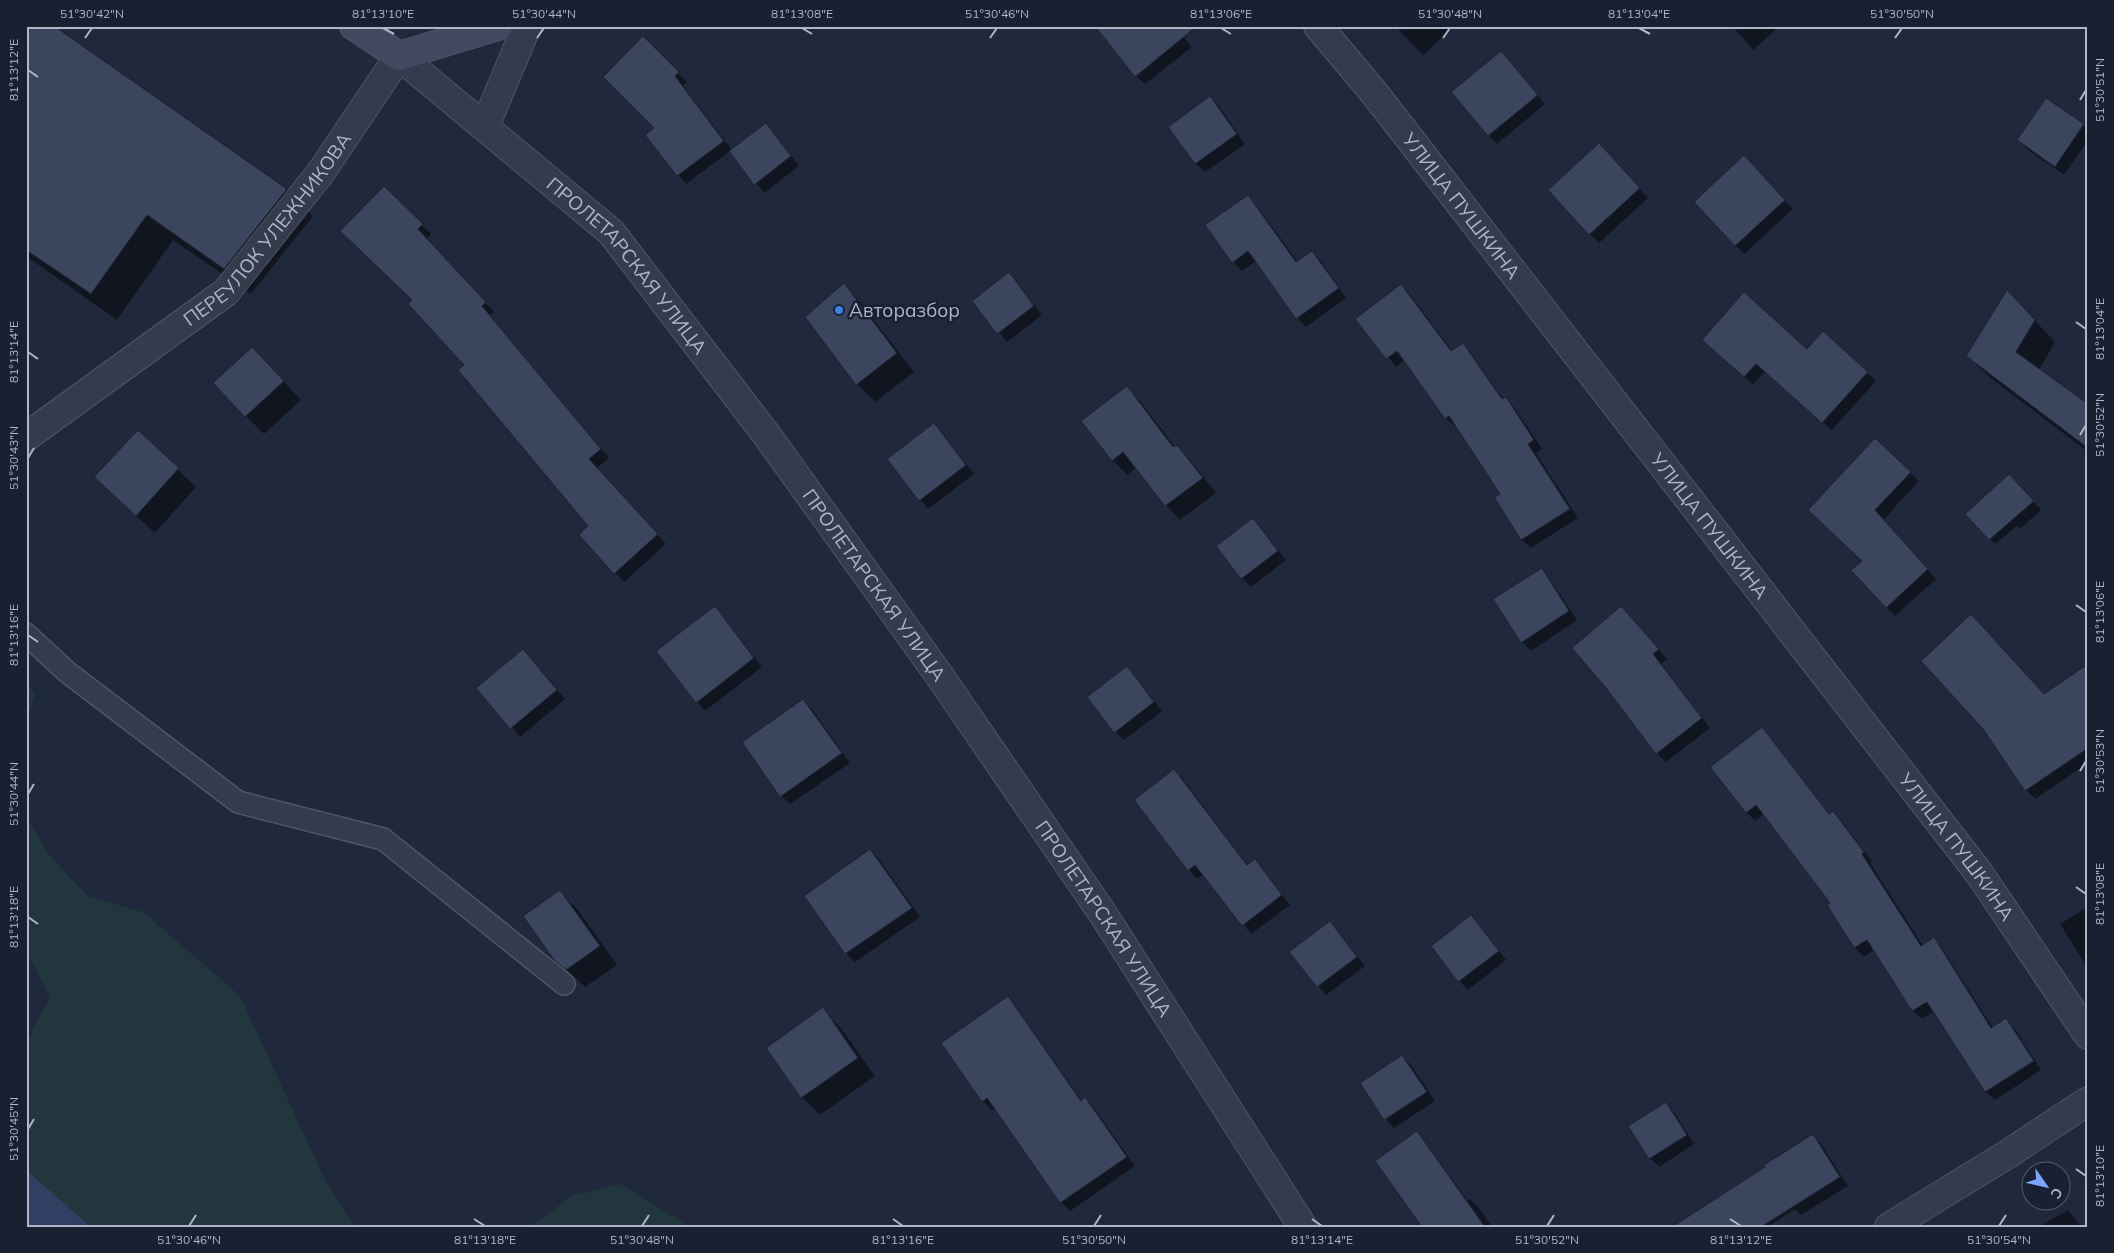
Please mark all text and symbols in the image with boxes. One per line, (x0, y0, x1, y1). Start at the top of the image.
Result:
text: 51°30'42"N (60, 6, 124, 21)
text: 81°13'10"E (352, 6, 414, 21)
text: 51°30'44"N (512, 6, 576, 21)
text: 81°13'08"E (771, 6, 833, 21)
text: 51°30'46"N (965, 6, 1029, 21)
text: 81°13'06"E (1190, 6, 1252, 21)
text: 51°30'48"N (1418, 6, 1482, 21)
text: 81°13'04"E (1608, 6, 1670, 21)
text: 51°30'50"N (1870, 6, 1934, 21)
text: 81°13'12"E (6, 39, 21, 101)
text: 51°30'51"N (2092, 58, 2107, 122)
street label: УЛИЦА ПУШКИНА (1397, 127, 1526, 284)
street label: ПЕРЕУЛОК УЛЕЖНИКОВА (178, 128, 356, 331)
street label: ПРОЛЕТАРСКАЯ УЛИЦА (542, 172, 712, 359)
place label: Авторазбор (849, 298, 960, 322)
text: 81°13'04"E (2092, 298, 2107, 360)
marker: Авторазбор (833, 304, 845, 316)
text: 81°13'14"E (6, 321, 21, 383)
text: 51°30'52"N (2092, 393, 2107, 457)
text: 51°30'43"N (6, 426, 21, 490)
street label: УЛИЦА ПУШКИНА (1645, 447, 1774, 604)
street label: ПРОЛЕТАРСКАЯ УЛИЦА (797, 484, 951, 686)
text: 81°13'06"E (2092, 581, 2107, 643)
text: 81°13'16"E (6, 604, 21, 666)
text: 51°30'53"N (2092, 729, 2107, 793)
text: 51°30'44"N (6, 762, 21, 826)
street label: УЛИЦА ПУШКИНА (1893, 767, 2020, 925)
street label: ПРОЛЕТАРСКАЯ УЛИЦА (1030, 816, 1178, 1021)
text: 81°13'08"E (2092, 863, 2107, 925)
text: 81°13'18"E (6, 886, 21, 948)
text: 51°30'45"N (6, 1097, 21, 1161)
text: 81°13'10"E (2092, 1145, 2107, 1207)
north arrow (2022, 1160, 2072, 1210)
text: С (2047, 1184, 2067, 1202)
text: 51°30'46"N (157, 1232, 221, 1247)
text: 81°13'18"E (454, 1232, 516, 1247)
text: 51°30'48"N (610, 1232, 674, 1247)
text: 81°13'16"E (872, 1232, 934, 1247)
text: 51°30'50"N (1062, 1232, 1126, 1247)
text: 81°13'14"E (1291, 1232, 1353, 1247)
text: 51°30'52"N (1515, 1232, 1579, 1247)
text: 81°13'12"E (1710, 1232, 1772, 1247)
text: 51°30'54"N (1967, 1232, 2031, 1247)

